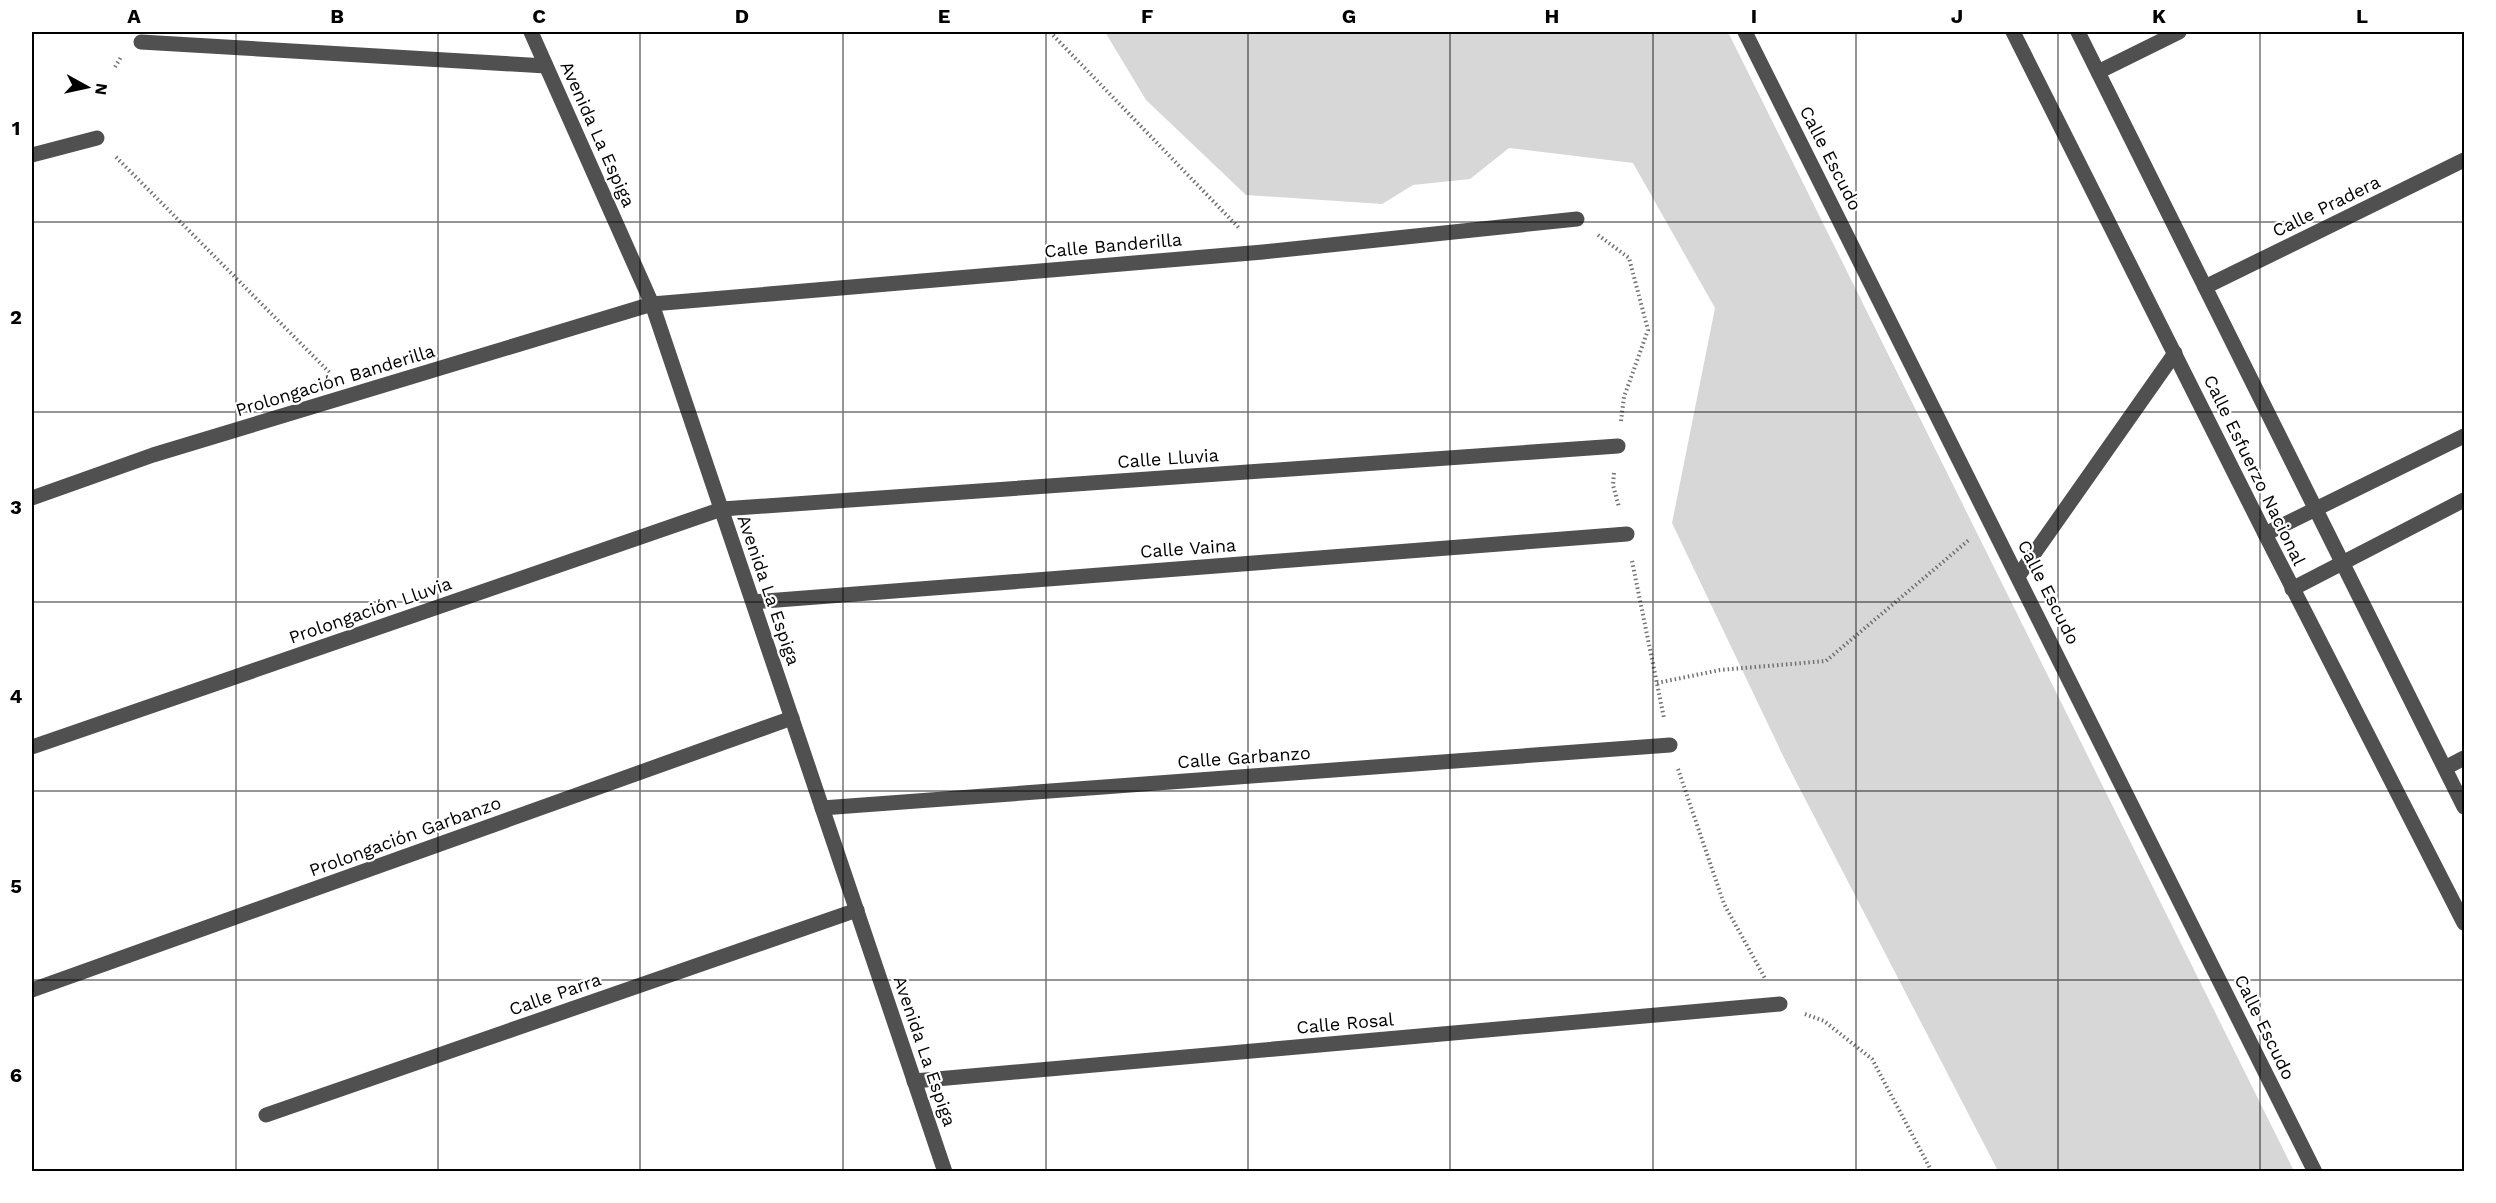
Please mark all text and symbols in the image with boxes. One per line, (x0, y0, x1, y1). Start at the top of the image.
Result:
text: A (127, 4, 141, 28)
text: B (330, 4, 344, 28)
text: C (532, 4, 546, 28)
text: D (735, 4, 749, 28)
text: E (938, 4, 950, 28)
text: F (1141, 4, 1153, 28)
text: G (1342, 4, 1356, 28)
text: H (1545, 4, 1559, 28)
text: I (1751, 4, 1757, 28)
text: J (1951, 4, 1963, 28)
text: K (2152, 4, 2166, 28)
text: L (2356, 4, 2368, 28)
north arrow (57, 57, 117, 117)
street label: Avenida La Espiga (556, 58, 640, 210)
text: N (91, 82, 112, 96)
street label: Calle Escudo (1796, 102, 1866, 214)
text: 1 (12, 116, 20, 140)
street label: Calle Pradera (2269, 171, 2383, 241)
street label: Calle Banderilla (1043, 229, 1183, 261)
text: 2 (10, 305, 22, 329)
street label: Prolongación Banderilla (233, 340, 437, 420)
street label: Calle Esfuerzo Nacional (2200, 371, 2310, 569)
street label: Calle Lluvia (1116, 444, 1220, 472)
text: 3 (10, 495, 22, 519)
street label: Avenida La Espiga (733, 512, 805, 668)
street label: Calle Vaina (1139, 534, 1237, 562)
street label: Calle Escudo (2014, 536, 2084, 648)
street label: Prolongación Lluvia (286, 572, 454, 648)
text: 4 (10, 684, 23, 708)
street label: Calle Garbanzo (1177, 742, 1311, 772)
street label: Prolongación Garbanzo (306, 792, 504, 880)
text: 5 (10, 874, 22, 898)
street label: Calle Parra (506, 968, 604, 1020)
street label: Calle Escudo (2231, 971, 2299, 1083)
street label: Avenida La Espiga (889, 973, 961, 1129)
street label: Calle Rosal (1295, 1008, 1395, 1038)
text: 6 (10, 1063, 22, 1087)

